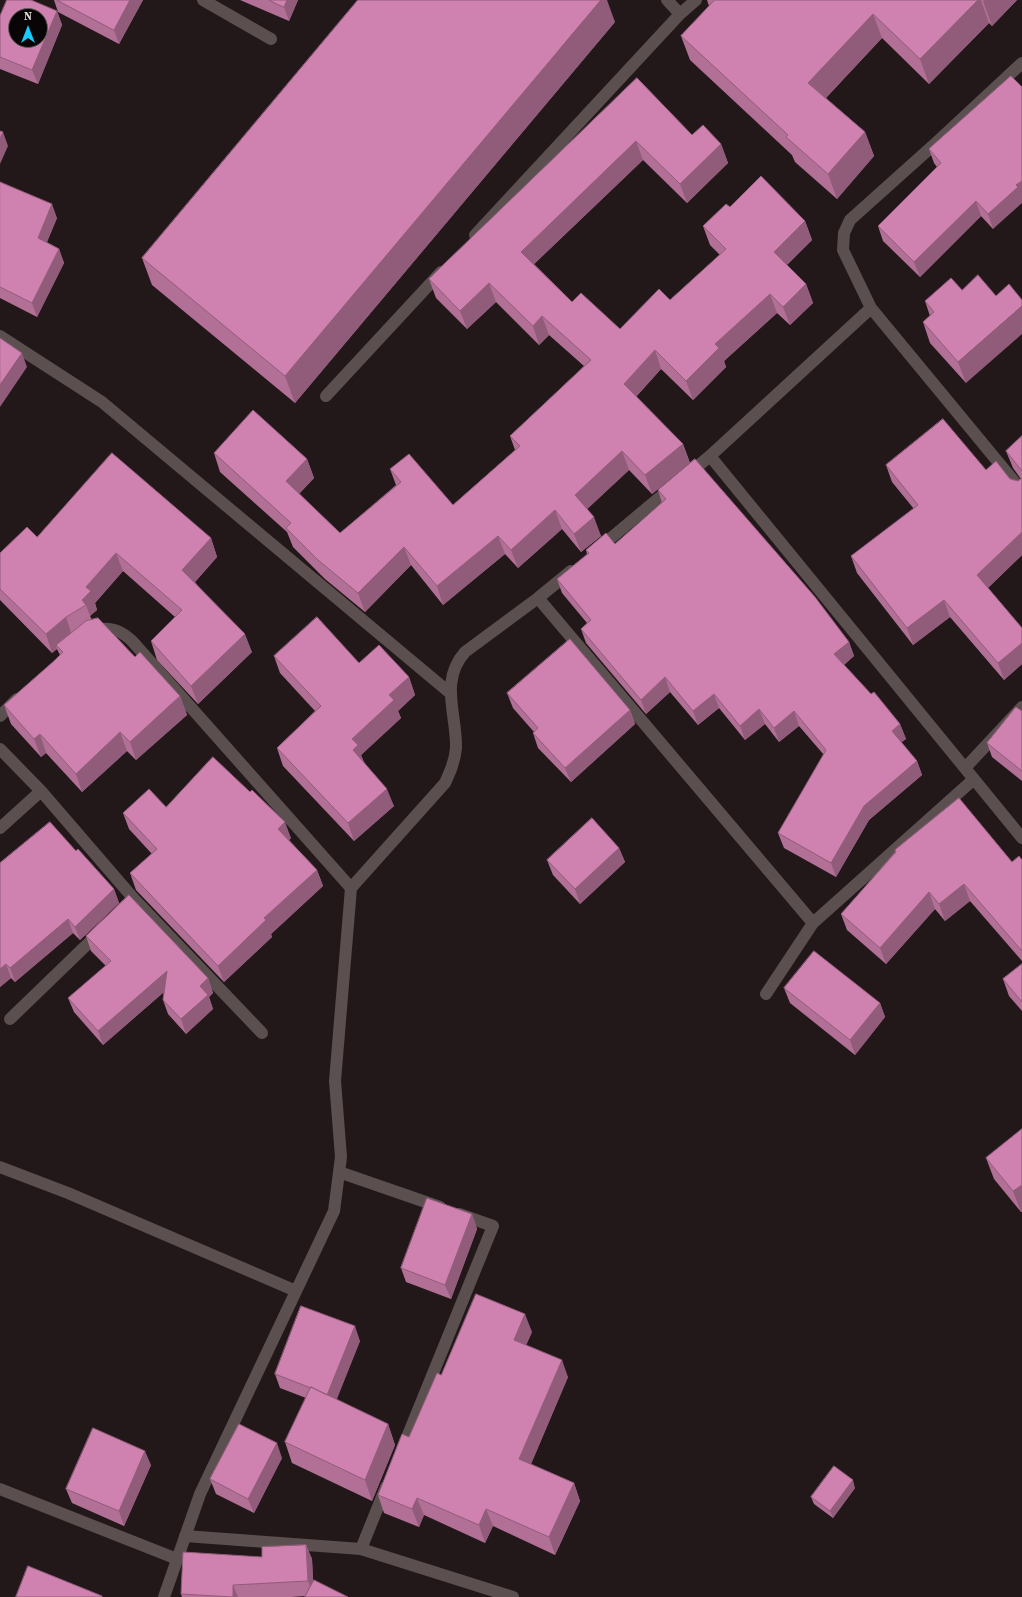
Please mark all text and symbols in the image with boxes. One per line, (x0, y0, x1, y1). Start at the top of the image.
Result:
north arrow (8, 8, 48, 48)
text: N (24, 9, 32, 24)

